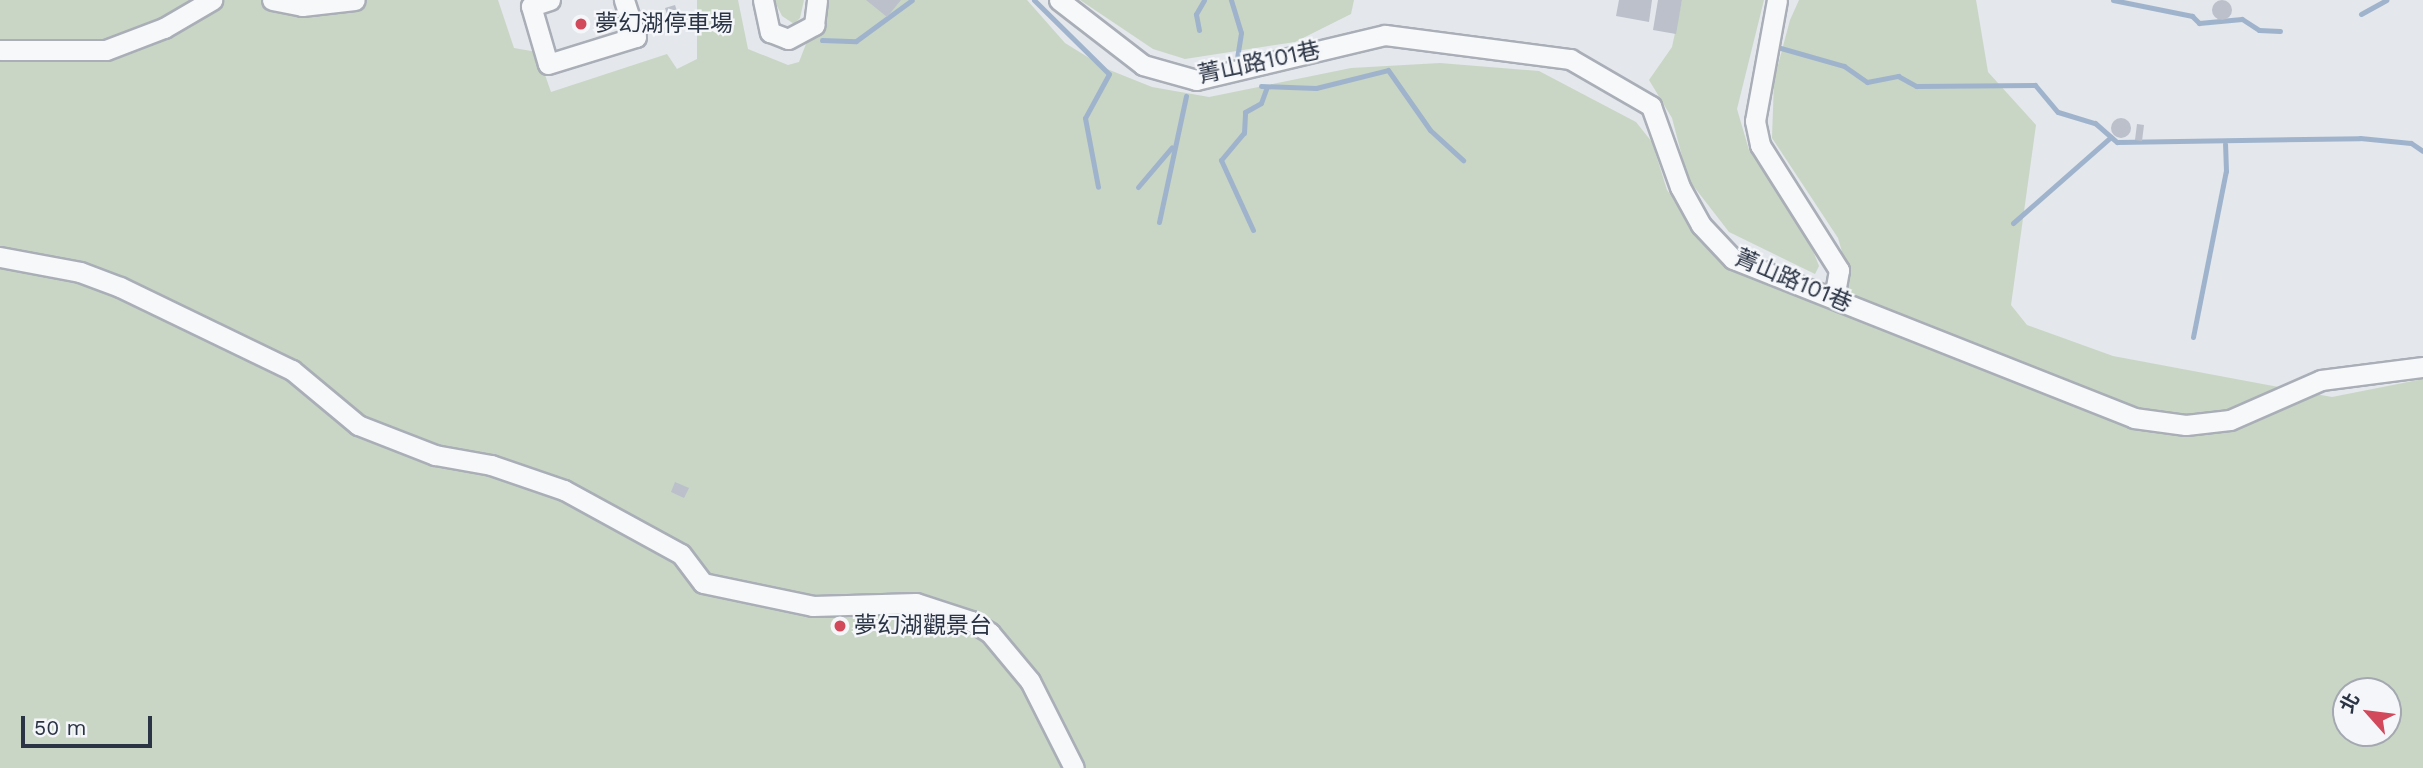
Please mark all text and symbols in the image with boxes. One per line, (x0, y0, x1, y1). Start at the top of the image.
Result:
place label: 夢幻湖停車場 (595, 10, 733, 38)
marker: 夢幻湖停車場 (573, 16, 589, 32)
street label: 菁山路101巷 (1195, 37, 1323, 89)
street label: 菁山路101巷 (1730, 244, 1856, 318)
place label: 夢幻湖觀景台 (854, 612, 992, 640)
marker: 夢幻湖觀景台 (832, 618, 848, 634)
north arrow (2332, 677, 2402, 747)
text: 北 (2335, 689, 2364, 717)
scale bar (24, 702, 156, 746)
text: 50 m (34, 715, 86, 740)

